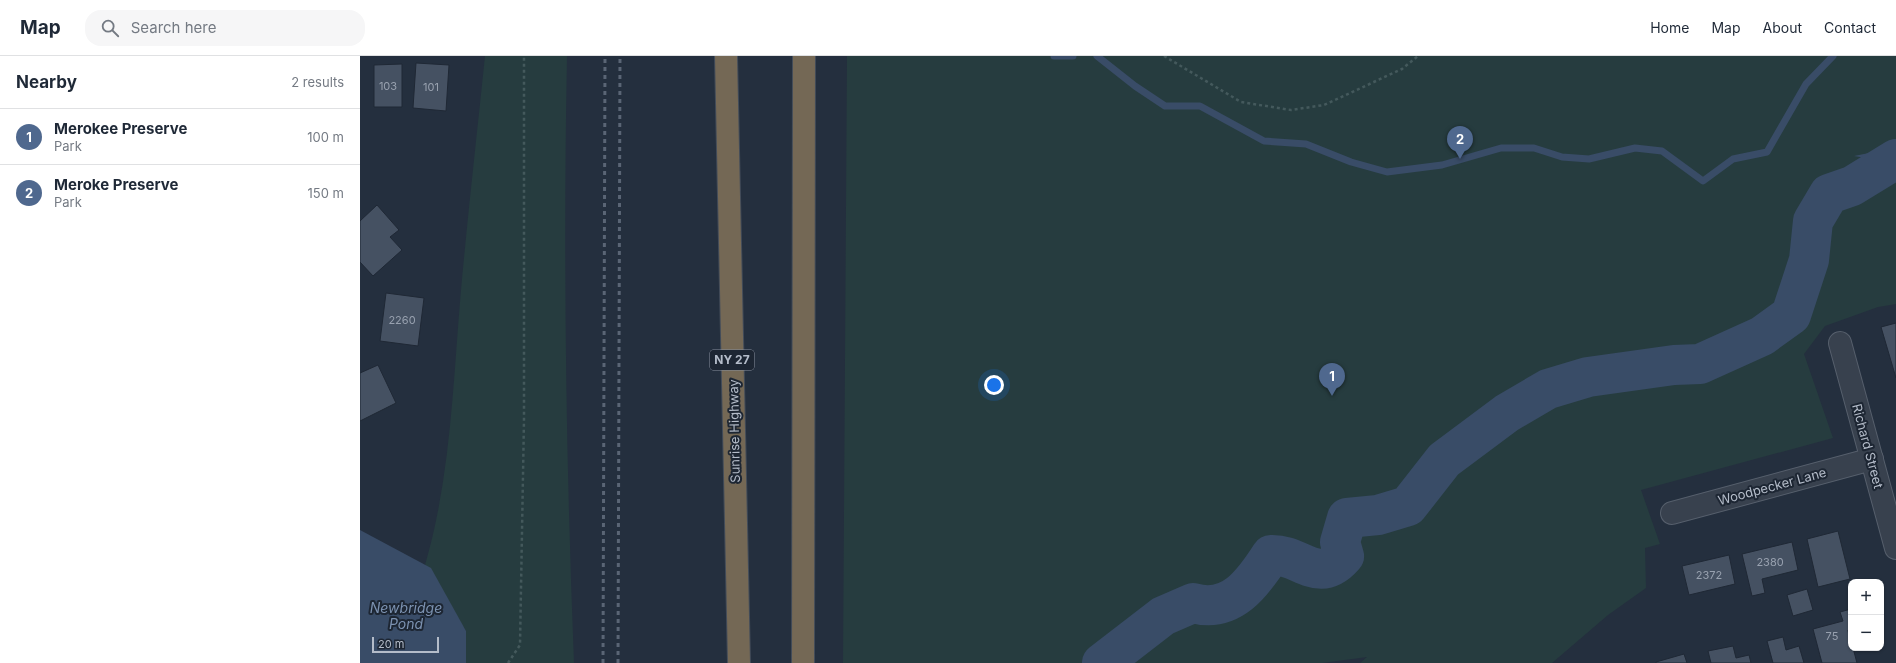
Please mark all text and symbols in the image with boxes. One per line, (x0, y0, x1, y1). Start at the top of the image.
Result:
search box (85, 10, 365, 46)
text: Map (20, 16, 61, 39)
icon: search (99, 17, 121, 39)
text: Search here (131, 18, 216, 37)
text: Home (1650, 19, 1689, 36)
text: Map (1711, 19, 1741, 36)
text: About (1763, 19, 1802, 36)
text: Contact (1824, 19, 1876, 36)
text: Nearby (16, 72, 77, 92)
text: 2 results (291, 74, 344, 90)
house number: 103 (379, 79, 397, 93)
house number: 101 (423, 80, 439, 94)
text: Merokee Preserve (54, 119, 187, 138)
pin: 2 (1447, 126, 1473, 159)
text: 1 (26, 129, 32, 145)
text: 100 m (307, 129, 344, 145)
text: Park (54, 138, 82, 154)
text: Meroke Preserve (54, 175, 178, 194)
text: 2 (25, 185, 33, 201)
text: 150 m (308, 185, 344, 201)
text: Park (54, 194, 82, 210)
house number: 2260 (388, 313, 416, 327)
road number: NY 27 (710, 350, 754, 370)
pin: 1 (1319, 363, 1345, 396)
your location (984, 375, 1004, 395)
street label: Sunrise Highway (725, 379, 743, 483)
street label: Richard Street (1849, 402, 1887, 490)
street label: Woodpecker Lane (1716, 464, 1828, 508)
house number: 2380 (1756, 555, 1784, 569)
house number: 2372 (1696, 568, 1722, 582)
map controls (1848, 579, 1884, 651)
button: + (1848, 579, 1884, 615)
water label: Newbridge Pond (370, 599, 442, 632)
button: − (1848, 615, 1884, 651)
house number: 75 (1826, 629, 1839, 643)
scale bar (372, 635, 439, 654)
text: 20 m (378, 637, 404, 651)

